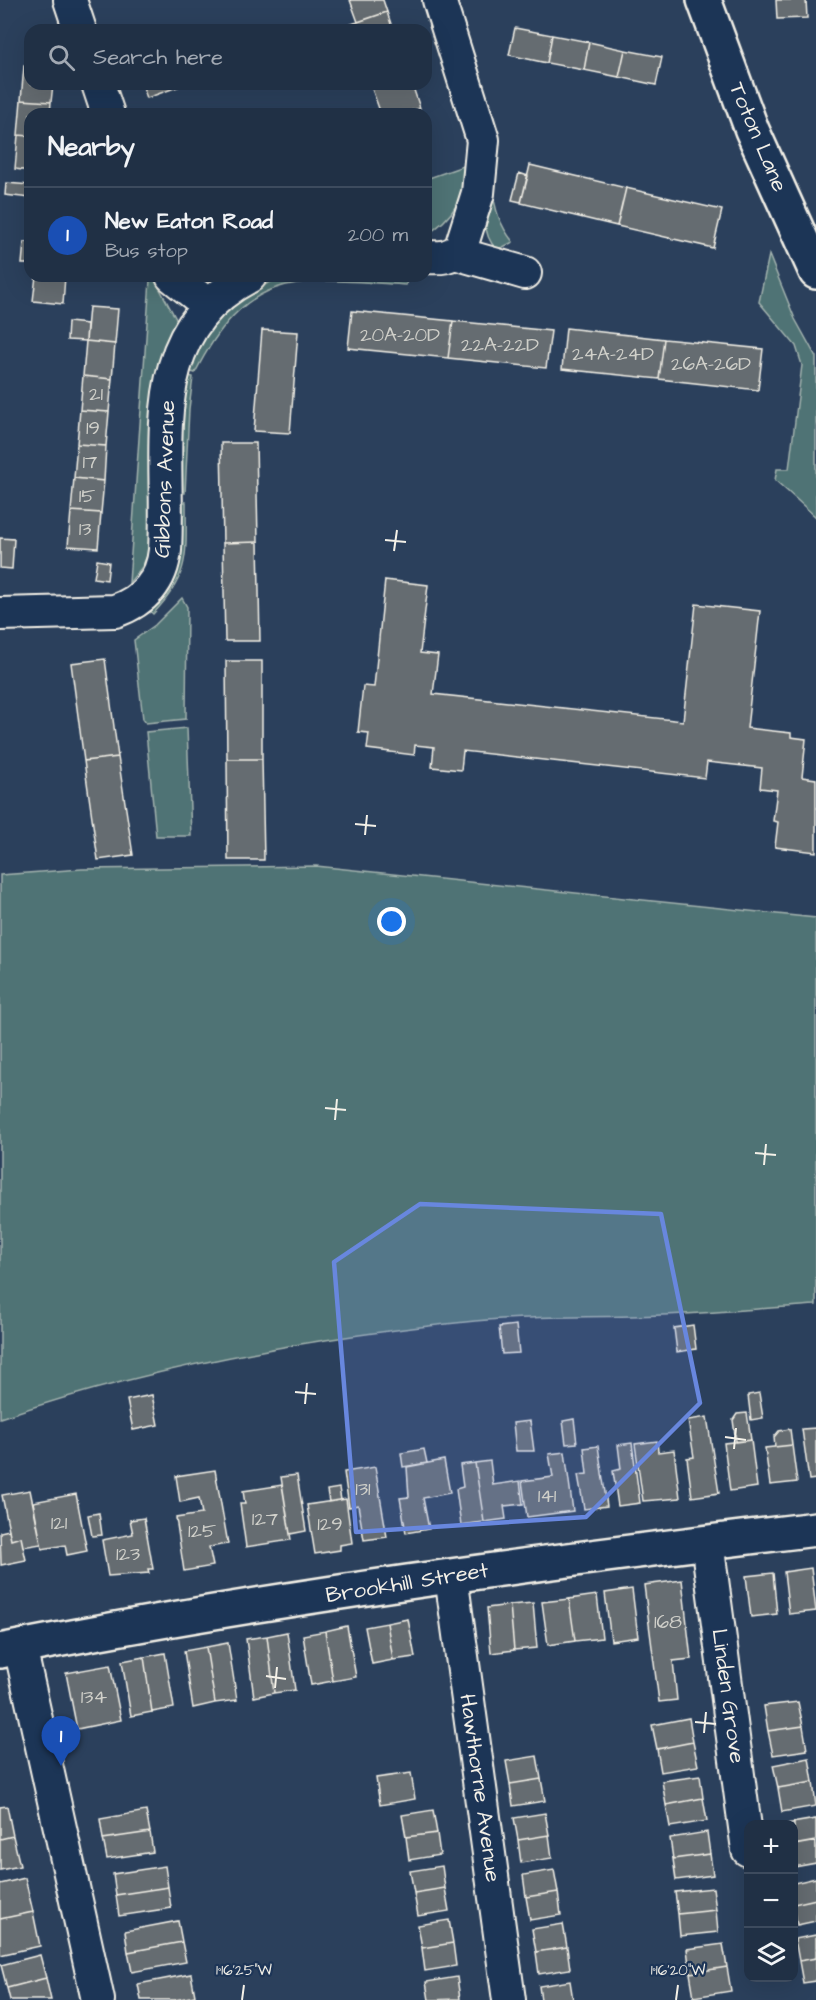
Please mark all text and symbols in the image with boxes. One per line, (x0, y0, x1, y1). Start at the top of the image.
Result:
search box (24, 24, 432, 90)
icon: search (45, 41, 78, 74)
text: Search here (93, 42, 223, 73)
street label: Toton Lane (721, 77, 795, 197)
text: Nearby (48, 129, 135, 165)
text: New Eaton Road (105, 206, 273, 237)
text: 1 (66, 221, 69, 249)
text: 200 m (348, 221, 408, 249)
text: Bus stop (105, 237, 188, 265)
house number: 20A-20D (360, 321, 440, 349)
house number: 22A-22D (461, 331, 539, 359)
house number: 24A-24D (572, 340, 654, 368)
house number: 26A-26D (671, 350, 751, 378)
house number: 21 (89, 380, 103, 408)
street label: Gibbons Avenue (147, 399, 183, 558)
house number: 19 (86, 414, 100, 442)
house number: 17 (83, 448, 97, 476)
house number: 15 (79, 482, 95, 510)
house number: 13 (79, 515, 91, 543)
your location (377, 907, 406, 936)
house number: 131 (355, 1475, 371, 1503)
house number: 141 (538, 1482, 557, 1510)
house number: 127 (252, 1505, 278, 1533)
house number: 121 (51, 1509, 68, 1537)
house number: 129 (317, 1510, 343, 1538)
house number: 125 (188, 1517, 216, 1545)
house number: 123 (116, 1540, 140, 1568)
street label: Brookhill Street (324, 1555, 490, 1611)
house number: 168 (654, 1608, 682, 1636)
street label: Linden Grove (703, 1627, 753, 1765)
house number: 134 (81, 1683, 108, 1711)
street label: Hawthorne Avenue (451, 1692, 509, 1884)
pin: 1 (42, 1716, 80, 1766)
map controls (744, 1820, 798, 1982)
button: + (744, 1820, 798, 1874)
button: − (744, 1874, 798, 1928)
button: layers (744, 1928, 798, 1982)
text: 1°16'25"W (216, 1960, 272, 1981)
text: 1°16'20"W (651, 1960, 705, 1981)

